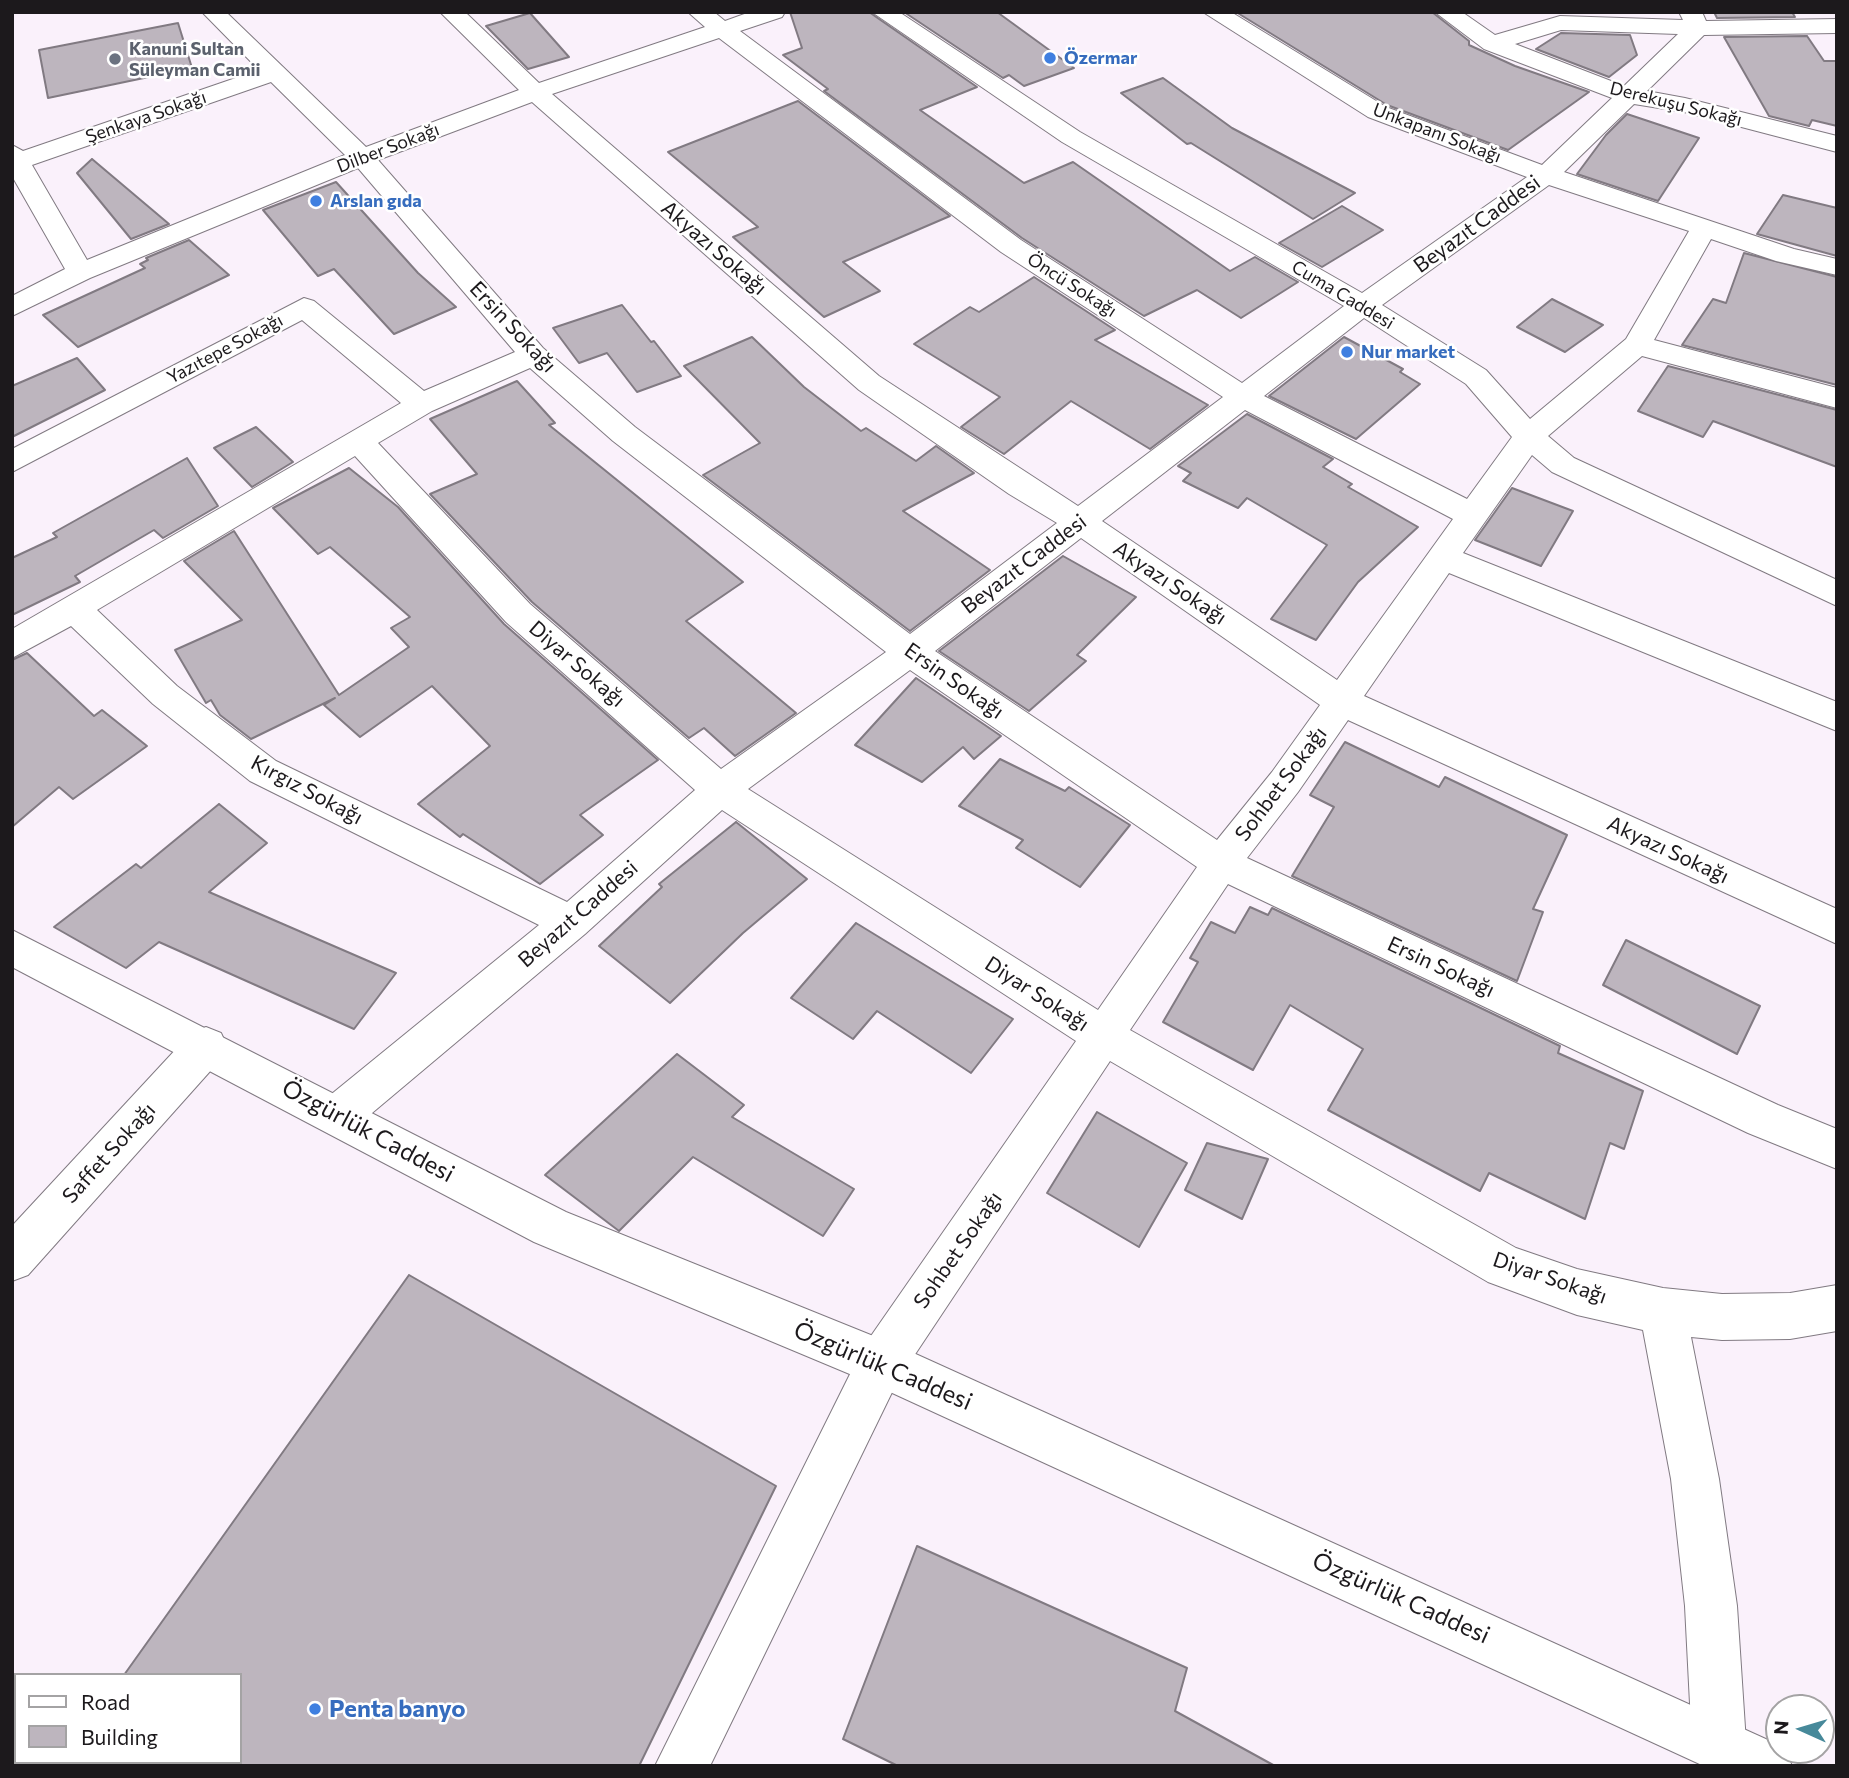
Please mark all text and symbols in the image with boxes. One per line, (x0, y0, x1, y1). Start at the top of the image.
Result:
place label: Kanuni Sultan Süleyman Camii (129, 38, 261, 80)
place label: Özermar (1064, 47, 1137, 69)
marker: Özermar (1042, 50, 1058, 66)
marker: Kanuni Sultan Süleyman Camii (107, 51, 123, 67)
street label: Derekuşu Sokağı (1608, 77, 1744, 131)
street label: Şenkaya Sokağı (83, 86, 209, 148)
street label: Unkapanı Sokağı (1370, 99, 1504, 167)
street label: Dilber Sokağı (334, 119, 442, 177)
street label: Beyazıt Caddesi (1409, 170, 1545, 278)
place label: Arslan gıda (330, 190, 422, 212)
marker: Arslan gıda (308, 193, 324, 209)
street label: Akyazı Sokağı (656, 195, 772, 301)
street label: Öncü Sokağı (1023, 248, 1121, 322)
street label: Cuma Caddesi (1288, 256, 1398, 334)
street label: Ersin Sokağı (464, 276, 562, 378)
street label: Yazıtepe Sokağı (163, 309, 287, 389)
place label: Nur market (1361, 341, 1455, 363)
marker: Nur market (1339, 344, 1355, 360)
street label: Beyazıt Caddesi (956, 509, 1092, 619)
street label: Akyazı Sokağı (1108, 536, 1232, 630)
street label: Diyar Sokağı (524, 615, 630, 713)
street label: Ersin Sokağı (899, 638, 1009, 724)
street label: Sohbet Sokağı (1230, 722, 1332, 846)
street label: Kırgız Sokağı (247, 750, 367, 830)
street label: Akyazı Sokağı (1603, 811, 1733, 889)
street label: Beyazıt Caddesi (513, 855, 643, 973)
street label: Ersin Sokağı (1383, 931, 1499, 1003)
street label: Diyar Sokağı (980, 951, 1094, 1037)
street label: Özgürlük Caddesi (277, 1073, 459, 1189)
street label: Saffet Sokağı (57, 1098, 161, 1208)
street label: Sohbet Sokağı (908, 1187, 1008, 1313)
street label: Diyar Sokağı (1490, 1247, 1610, 1309)
street label: Özgürlük Caddesi (789, 1315, 977, 1417)
street label: Özgürlük Caddesi (1308, 1546, 1494, 1650)
legend (14, 1673, 242, 1764)
text: Road (81, 1689, 130, 1714)
north arrow (1765, 1694, 1835, 1764)
place label: Penta banyo (329, 1695, 466, 1723)
marker: Penta banyo (307, 1701, 323, 1717)
text: N (1769, 1720, 1793, 1736)
text: Building (81, 1724, 158, 1749)

